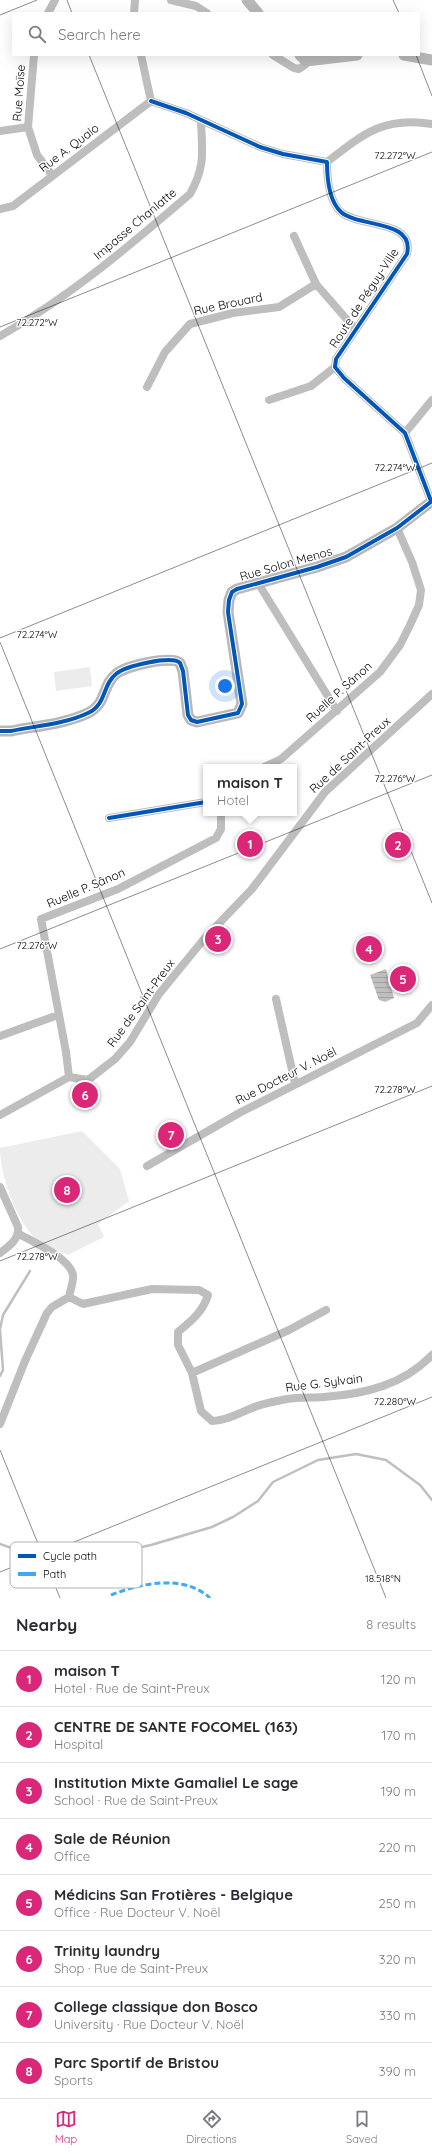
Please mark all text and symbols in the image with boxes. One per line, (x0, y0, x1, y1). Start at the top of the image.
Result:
search box (12, 12, 420, 56)
icon: search (26, 23, 48, 45)
text: Search here (58, 25, 141, 44)
street label: Rue Moïse (9, 64, 28, 122)
street label: Rue A. Qualo (36, 120, 102, 175)
text: 72.272°W (374, 149, 416, 162)
street label: Impasse Chanlatte (90, 184, 179, 263)
street label: Route de Péguy-Ville (326, 245, 401, 350)
street label: Rue Brouard (192, 289, 264, 318)
text: 72.272°W (16, 316, 58, 329)
text: 72.274°W (375, 461, 416, 474)
street label: Rue Solon Menos (238, 543, 334, 584)
text: 72.274°W (17, 628, 58, 641)
street label: Ruelle P. Sânon (303, 658, 375, 725)
your location (215, 676, 235, 696)
street label: Rue de Saint-Preux (306, 713, 393, 796)
popup (203, 764, 297, 816)
text: 72.276°W (374, 772, 416, 785)
text: maison T (217, 773, 283, 792)
text: Hotel (217, 792, 249, 808)
pin: 1 (237, 829, 263, 859)
pin: 2 (385, 830, 411, 860)
street label: Ruelle P. Sânon (44, 864, 127, 911)
pin: 3 (205, 924, 231, 954)
pin: 4 (356, 934, 382, 964)
text: 72.276°W (16, 939, 58, 952)
street label: Rue de Saint-Preux (104, 956, 178, 1050)
pin: 5 (390, 964, 416, 994)
street label: Rue Docteur V. Noël (233, 1044, 339, 1108)
pin: 6 (72, 1080, 98, 1110)
text: 72.278°W (374, 1083, 416, 1096)
pin: 7 (158, 1120, 184, 1150)
pin: 8 (54, 1175, 80, 1205)
text: 72.278°W (16, 1250, 58, 1263)
street label: Rue G. Sylvain (284, 1370, 363, 1395)
text: 72.280°W (374, 1395, 417, 1408)
legend (10, 1542, 142, 1588)
text: Cycle path (43, 1549, 97, 1563)
text: Path (43, 1567, 66, 1581)
text: 18.518°N (365, 1572, 401, 1585)
text: Nearby (16, 1614, 77, 1635)
text: 8 results (366, 1616, 416, 1632)
text: maison T (54, 1661, 120, 1680)
text: 1 (26, 1671, 32, 1687)
text: 120 m (381, 1671, 416, 1687)
text: Hotel · Rue de Saint-Preux (54, 1680, 210, 1696)
text: CENTRE DE SANTE FOCOMEL (163) (54, 1717, 298, 1736)
text: 2 (25, 1727, 33, 1743)
text: 170 m (381, 1727, 416, 1743)
text: Hospital (54, 1736, 103, 1752)
text: Institution Mixte Gamaliel Le sage (54, 1773, 298, 1792)
text: 3 (26, 1783, 32, 1799)
text: 190 m (381, 1783, 416, 1799)
text: School · Rue de Saint-Preux (54, 1792, 218, 1808)
text: Sale de Réunion (54, 1829, 170, 1848)
text: 4 (25, 1839, 33, 1855)
text: 220 m (378, 1839, 416, 1855)
text: Office (54, 1848, 90, 1864)
text: Médicins San Frotières - Belgique (54, 1885, 293, 1904)
text: 5 (25, 1895, 33, 1911)
text: 250 m (379, 1895, 416, 1911)
text: Office · Rue Docteur V. Noël (54, 1904, 221, 1920)
text: Trinity laundry (54, 1941, 160, 1960)
text: 6 (25, 1951, 33, 1967)
text: 320 m (379, 1951, 416, 1967)
text: Shop · Rue de Saint-Preux (54, 1960, 208, 1976)
text: College classique don Bosco (54, 1997, 258, 2016)
text: 7 (25, 2007, 33, 2023)
text: 330 m (379, 2007, 416, 2023)
text: University · Rue Docteur V. Noël (54, 2016, 244, 2032)
text: Parc Sportif de Bristou (54, 2053, 219, 2072)
text: 8 (25, 2063, 33, 2079)
text: 390 m (379, 2063, 416, 2079)
text: Sports (54, 2072, 93, 2088)
tab: Map (55, 2108, 77, 2146)
tab: Directions (186, 2108, 237, 2146)
tab: Saved (346, 2108, 377, 2146)

